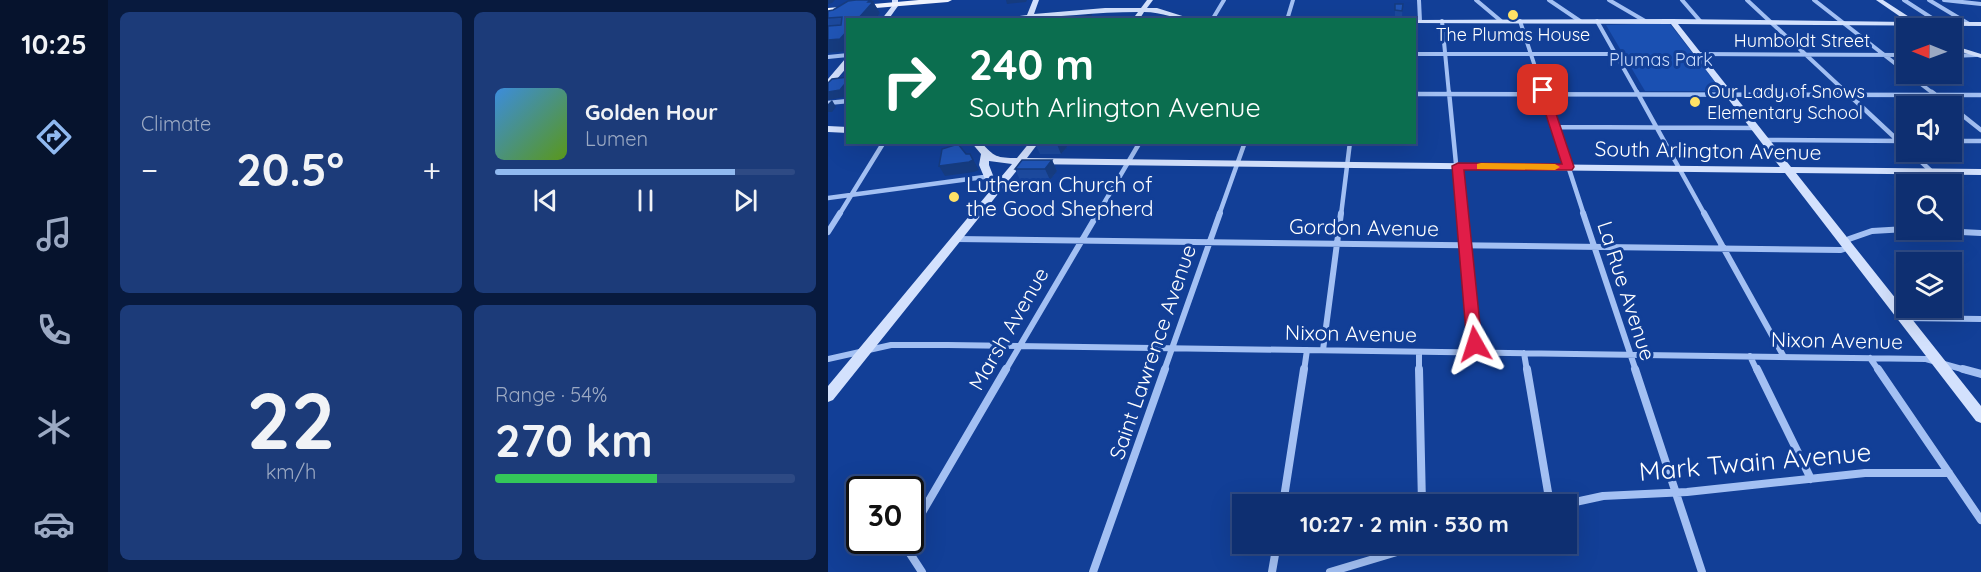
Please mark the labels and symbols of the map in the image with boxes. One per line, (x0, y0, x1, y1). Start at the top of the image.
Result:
marker: The Plumas House (1506, 8, 1520, 22)
north arrow (1896, 18, 1962, 84)
place label: The Plumas House (1436, 23, 1590, 46)
street label: Humboldt Street (1734, 29, 1870, 52)
park label: Plumas Park (1609, 48, 1713, 71)
pin (1517, 64, 1568, 115)
place label: Our Lady of Snows Elementary School (1707, 80, 1865, 124)
marker: Our Lady of Snows Elementary School (1688, 95, 1702, 109)
street label: South Arlington Avenue (1594, 135, 1822, 165)
place label: Lutheran Church of the Good Shepherd (966, 171, 1154, 221)
marker: Lutheran Church of the Good Shepherd (947, 190, 961, 204)
street label: Gordon Avenue (1289, 213, 1439, 241)
street label: La Rue Avenue (1592, 218, 1662, 364)
street label: Saint Lawrence Avenue (1103, 241, 1201, 463)
street label: Marsh Avenue (962, 262, 1054, 395)
position arrow (1443, 312, 1507, 376)
street label: Nixon Avenue (1285, 319, 1417, 347)
street label: Nixon Avenue (1771, 326, 1903, 354)
street label: Mark Twain Avenue (1638, 435, 1872, 488)
speed limit sign: 30 (846, 476, 924, 554)

